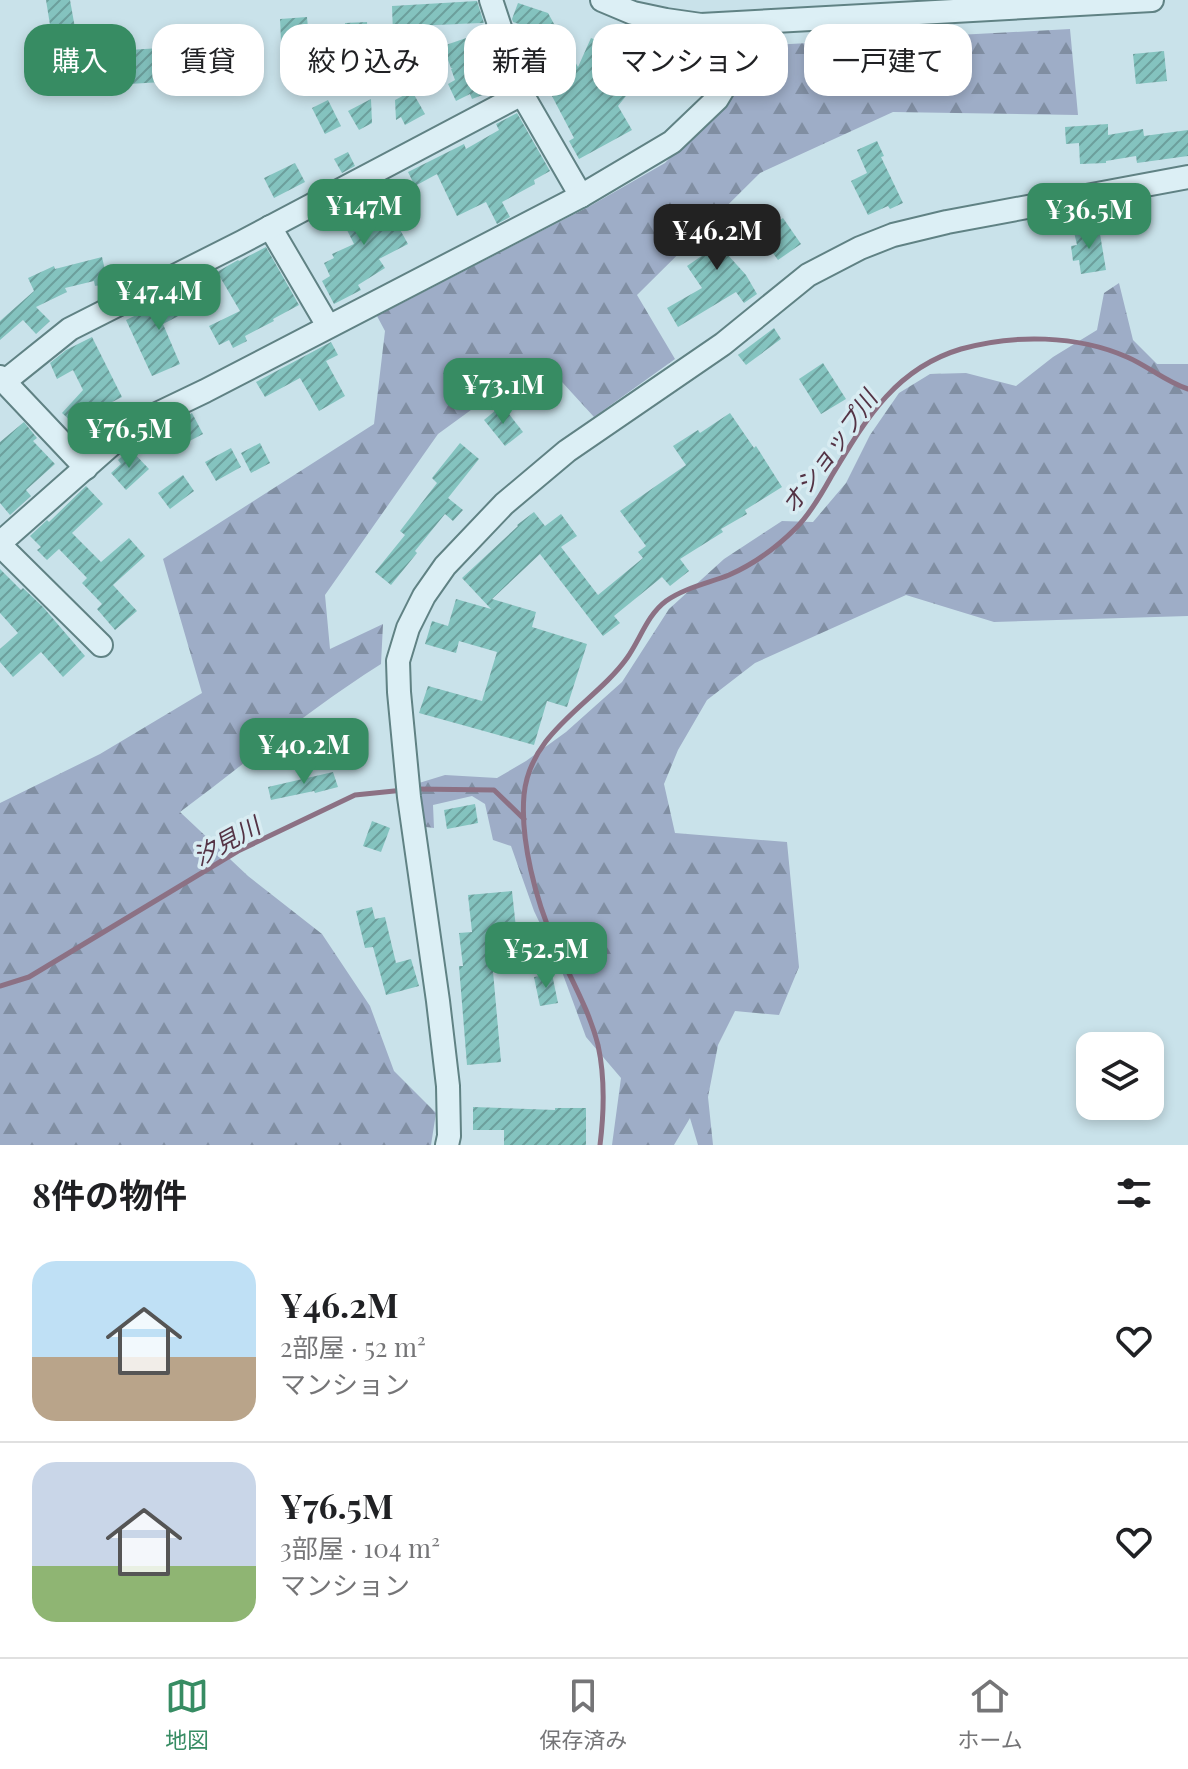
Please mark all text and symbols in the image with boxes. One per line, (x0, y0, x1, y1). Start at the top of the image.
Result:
chip: 購入 (24, 24, 136, 96)
chip: 賃貸 (152, 24, 264, 96)
chip: 絞り込み (280, 24, 448, 96)
chip: 新着 (464, 24, 576, 96)
chip: マンション (592, 24, 788, 96)
chip: 一戸建て (804, 24, 972, 96)
pin: ¥147M (308, 179, 420, 247)
pin: ¥36.5M (1024, 183, 1154, 251)
text: ¥147M (326, 187, 402, 222)
text: ¥36.5M (1045, 191, 1133, 226)
pin: ¥46.2M (652, 204, 782, 272)
text: ¥46.2M (672, 212, 762, 247)
pin: ¥47.4M (94, 264, 224, 332)
text: ¥47.4M (116, 272, 202, 307)
pin: ¥73.1M (438, 358, 568, 426)
text: ¥73.1M (461, 366, 545, 401)
water label: オショップ川 (773, 381, 885, 519)
pin: ¥76.5M (64, 402, 194, 470)
text: ¥76.5M (86, 410, 172, 445)
pin: ¥40.2M (239, 718, 369, 786)
text: ¥40.2M (258, 726, 350, 761)
water label: 汐見川 (187, 807, 268, 871)
pin: ¥52.5M (481, 922, 611, 990)
text: ¥52.5M (503, 930, 589, 965)
map controls (1076, 1032, 1164, 1120)
button: layers (1076, 1032, 1164, 1120)
text: 8件の物件 (32, 1171, 187, 1217)
icon: filters (1112, 1171, 1156, 1215)
text: ¥46.2M (280, 1281, 399, 1327)
icon: home (96, 1293, 192, 1389)
icon: heart (1112, 1319, 1156, 1363)
text: 2部屋 · 52 m² (280, 1329, 426, 1364)
text: マンション (280, 1366, 410, 1401)
text: ¥76.5M (280, 1482, 393, 1528)
icon: home (96, 1494, 192, 1590)
icon: heart (1112, 1520, 1156, 1564)
text: 3部屋 · 104 m² (280, 1530, 440, 1565)
text: マンション (280, 1567, 410, 1602)
tab: 地図 (165, 1674, 209, 1754)
tab: 保存済み (539, 1674, 627, 1754)
tab: ホーム (958, 1674, 1023, 1754)

